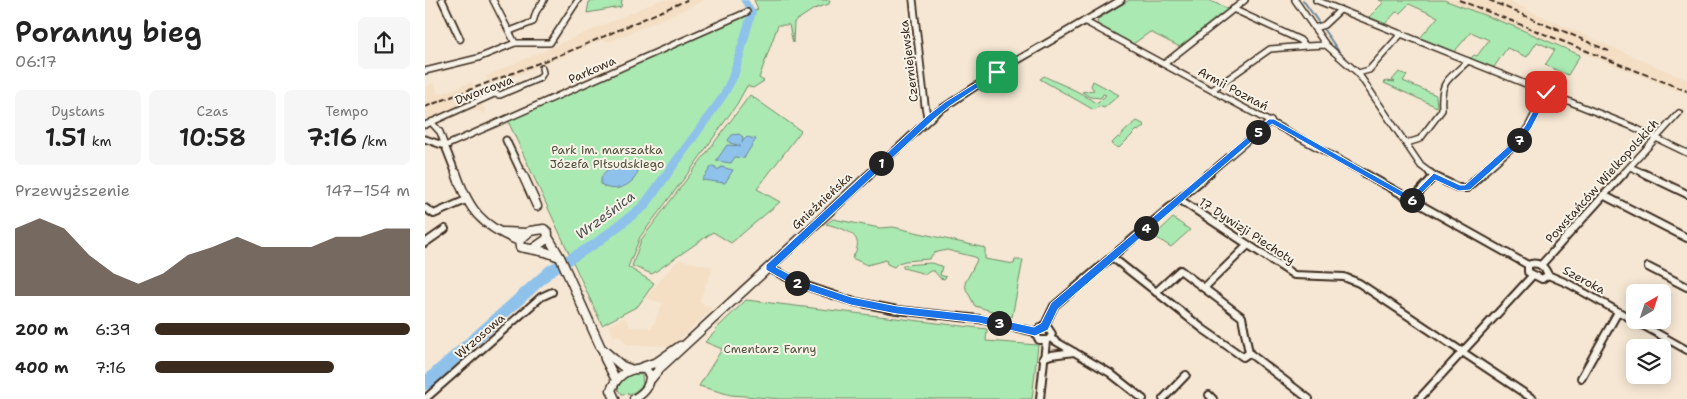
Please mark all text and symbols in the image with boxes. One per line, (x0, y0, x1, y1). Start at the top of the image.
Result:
text: Poranny bieg (15, 13, 202, 51)
button: share (358, 17, 410, 69)
street label: Czerniejewska (896, 18, 922, 103)
text: 06:17 (15, 51, 57, 72)
pin (976, 51, 1018, 93)
street label: Parkowa (566, 52, 619, 87)
icon: arrive (983, 58, 1011, 86)
street label: Armii Poznań (1195, 64, 1271, 114)
street label: Dworcowa (453, 71, 516, 108)
pin (1525, 71, 1567, 113)
icon: check (1532, 78, 1560, 106)
text: Dystans (51, 102, 105, 120)
text: Czas (196, 102, 229, 120)
text: Tempo (325, 102, 368, 120)
street label: Powstańców Wielkopolskich (1542, 115, 1662, 247)
text: 1.51 (45, 120, 87, 154)
text: 10:58 (179, 120, 246, 154)
text: 7:16 (307, 120, 357, 154)
pin: 5 (1245, 120, 1271, 144)
text: 5 (1254, 123, 1263, 141)
pin: 7 (1507, 128, 1531, 152)
text: 7 (1515, 131, 1524, 149)
text: km (87, 132, 111, 150)
text: /km (357, 132, 387, 150)
park label: Park im. marszałka Józefa Piłsudskiego (550, 142, 664, 172)
pin: 1 (869, 150, 893, 176)
text: 1 (878, 154, 885, 172)
street label: Gnieźnieńska (788, 168, 856, 233)
text: Przewyższenie (15, 180, 130, 201)
text: 147–154 m (325, 180, 410, 201)
water label: Wrześnica (572, 187, 638, 243)
pin: 6 (1399, 188, 1425, 212)
text: 6 (1408, 191, 1417, 209)
street label: 17 Dywizji Piechoty (1196, 194, 1298, 268)
pin: 4 (1133, 216, 1159, 240)
text: 4 (1142, 219, 1151, 237)
street label: Szeroka (1560, 262, 1609, 298)
pin: 2 (785, 270, 809, 296)
text: 2 (793, 274, 802, 292)
north arrow (1626, 284, 1671, 329)
map controls (1626, 284, 1671, 384)
street label: Wrzosowa (452, 310, 509, 362)
pin: 3 (987, 310, 1011, 336)
text: 3 (995, 314, 1004, 332)
text: 200 m (15, 319, 68, 340)
text: 6:39 (95, 319, 131, 340)
button: layers (1626, 339, 1671, 384)
park label: Cmentarz Farny (724, 341, 817, 357)
text: 400 m (15, 357, 69, 378)
text: 7:16 (95, 357, 126, 378)

